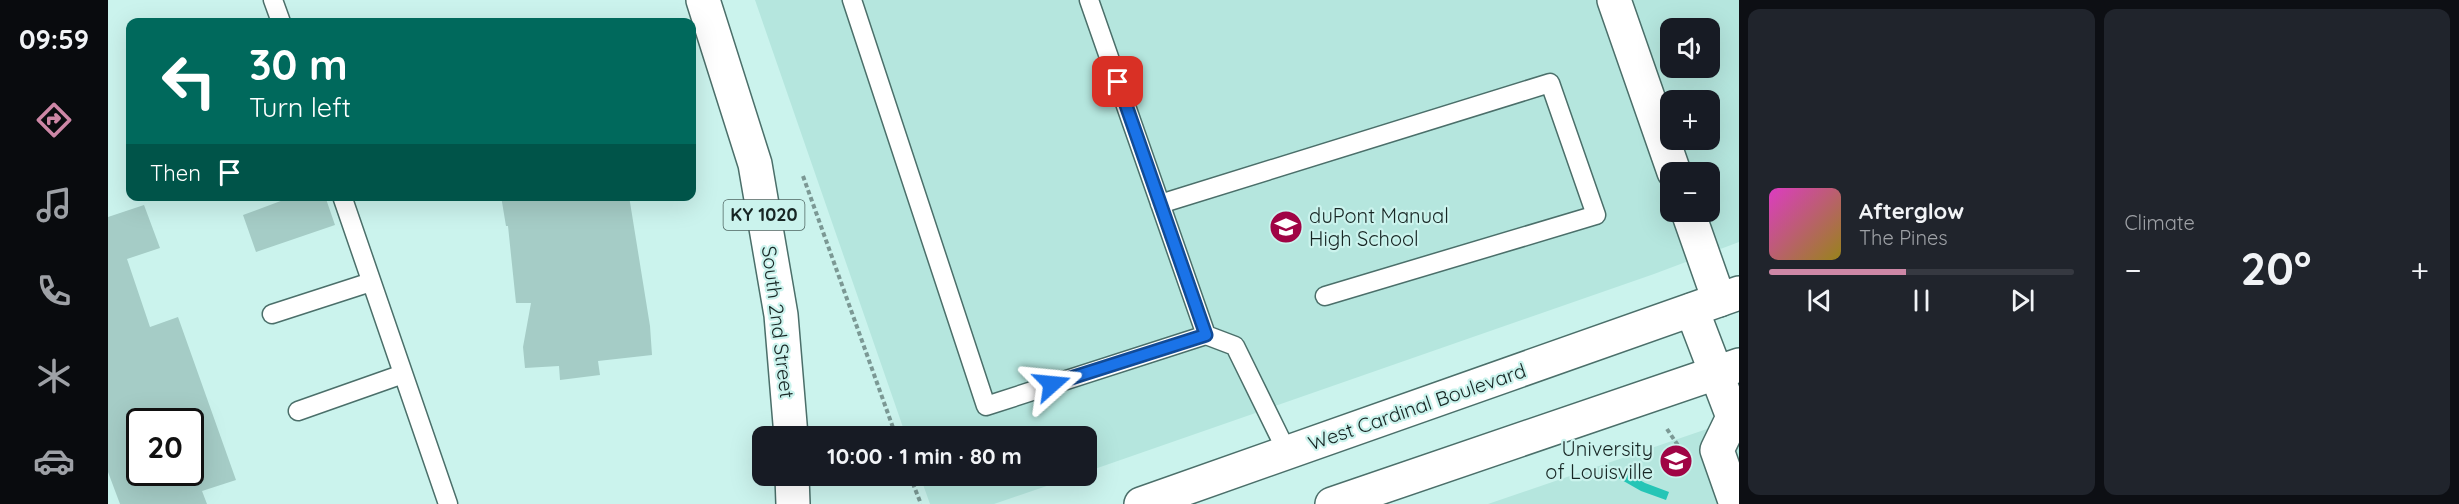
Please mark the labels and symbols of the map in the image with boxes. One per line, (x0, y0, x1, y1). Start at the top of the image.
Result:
pin (1092, 56, 1143, 107)
road number: KY 1020 (724, 200, 804, 230)
place label: duPont Manual High School (1309, 203, 1449, 251)
school or university icon: duPont Manual High School (1268, 209, 1304, 245)
street label: South 2nd Street (757, 244, 800, 400)
position arrow (1020, 352, 1084, 416)
street label: West Cardinal Boulevard (1305, 357, 1529, 456)
speed limit sign: 20 (126, 408, 204, 486)
place label: University of Louisville (1545, 436, 1653, 484)
school or university icon: University of Louisville (1658, 443, 1694, 479)

